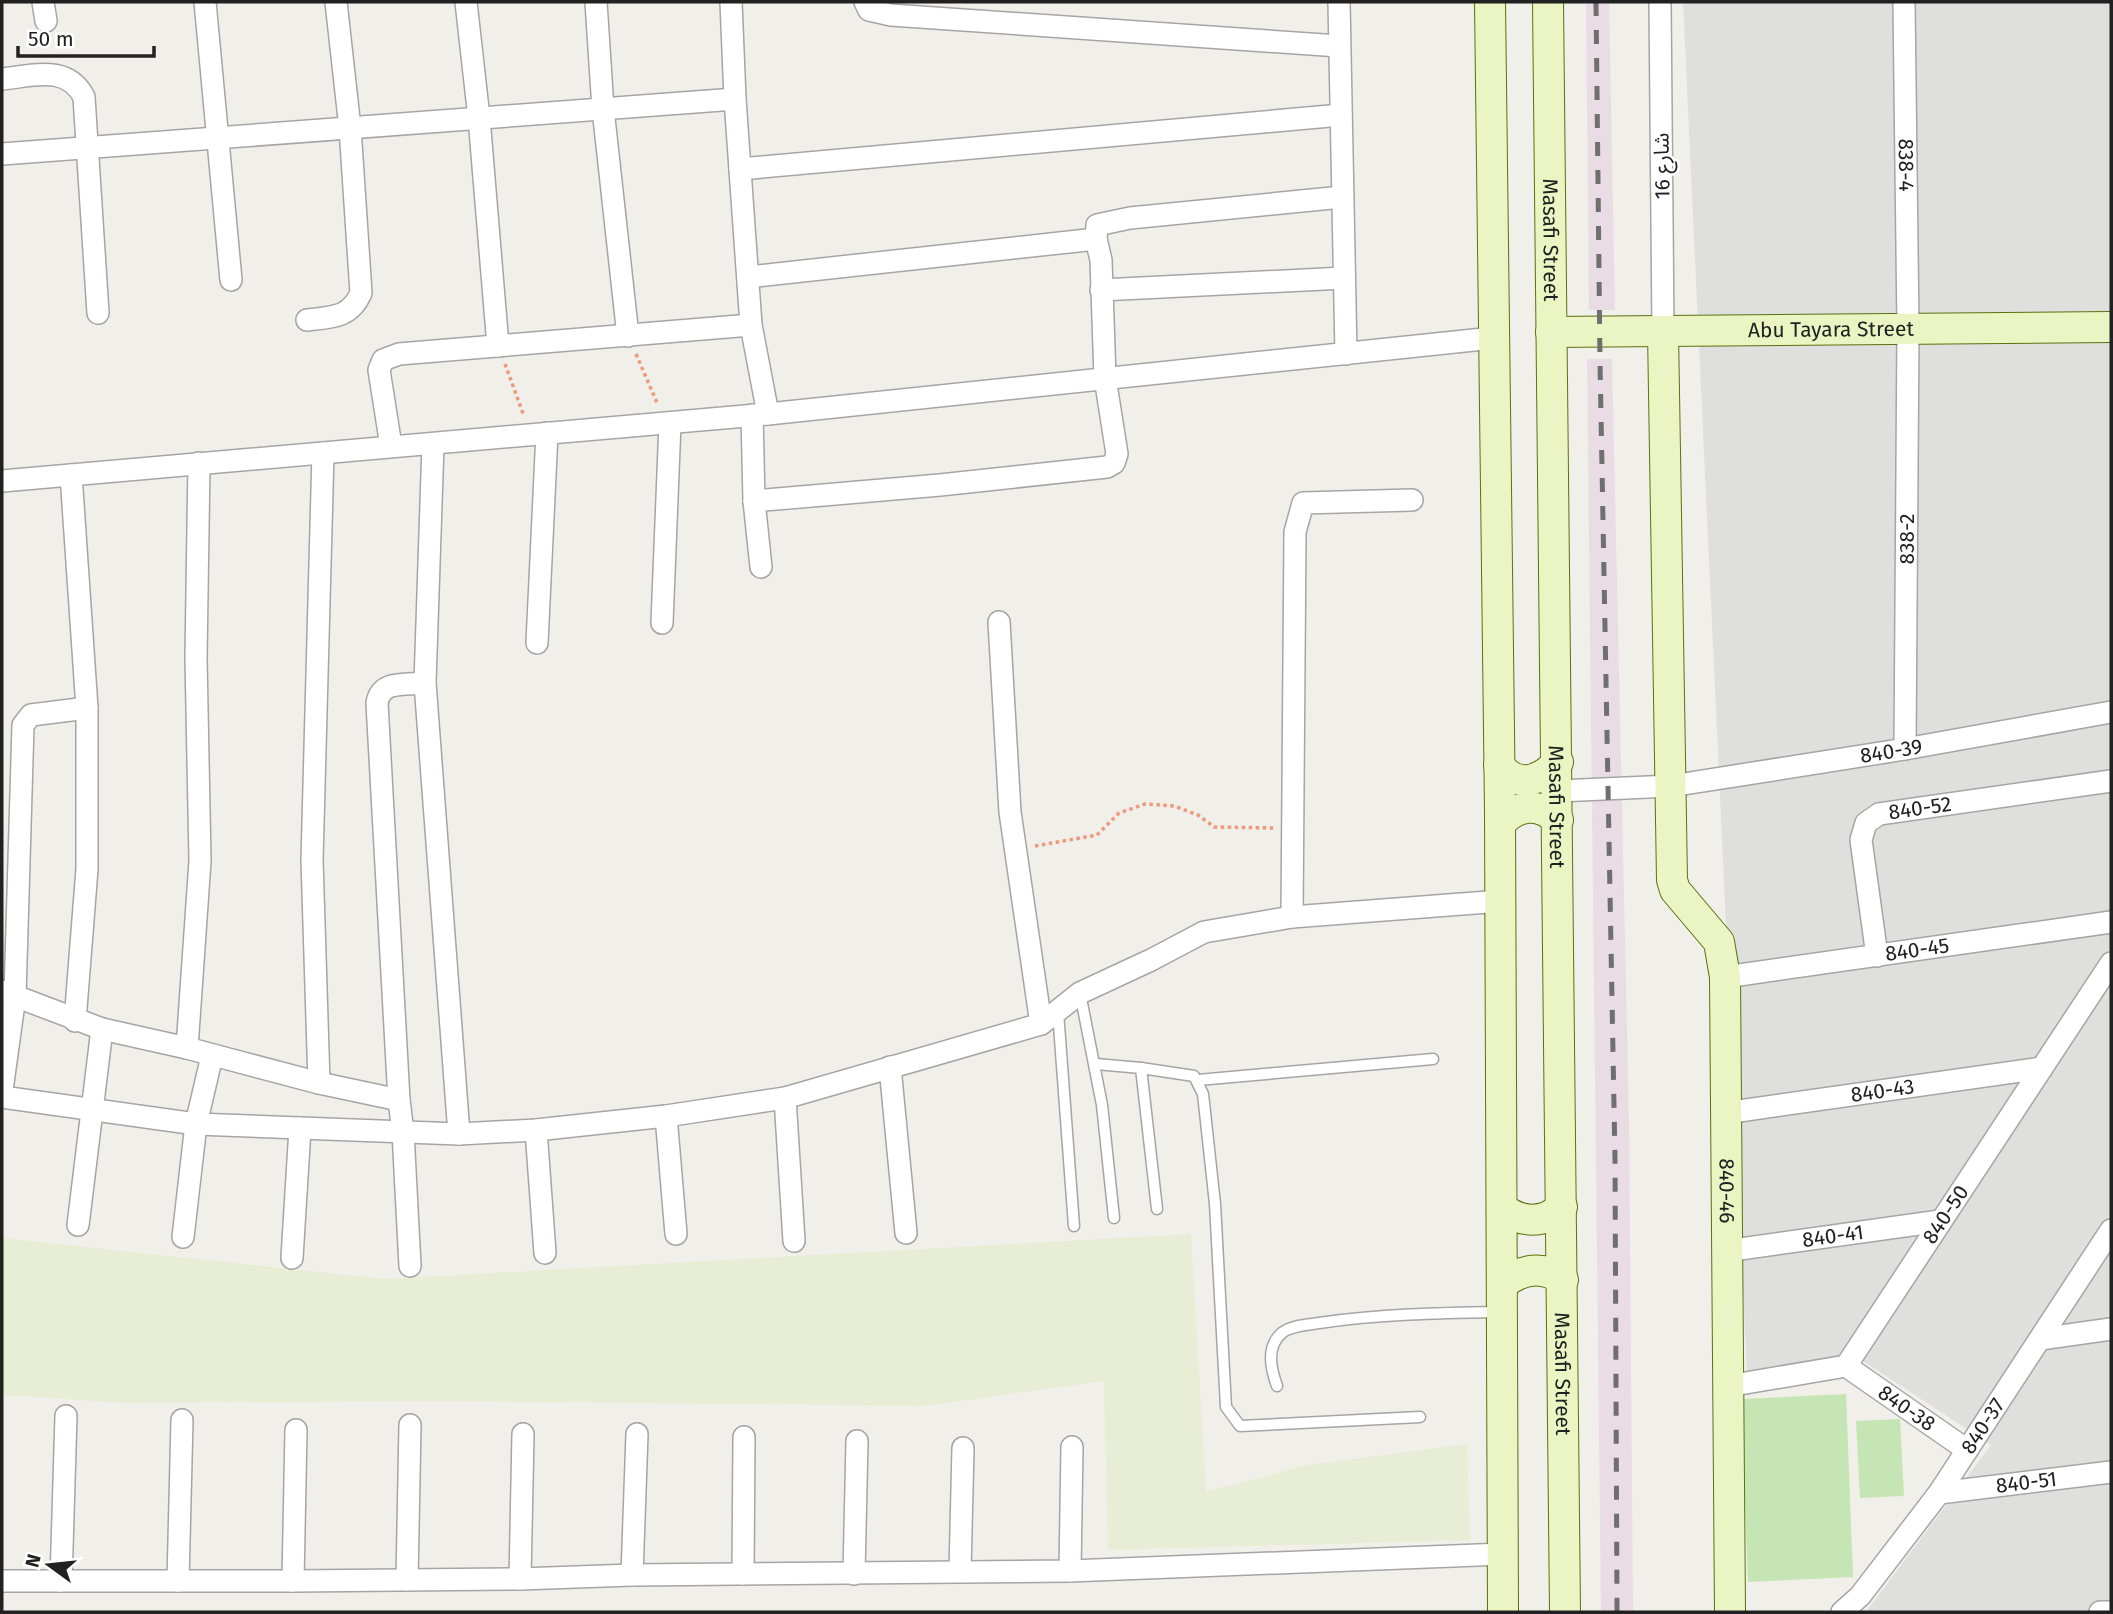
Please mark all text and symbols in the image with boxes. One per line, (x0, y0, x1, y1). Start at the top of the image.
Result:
scale bar (18, 14, 154, 58)
text: 50 m (28, 26, 74, 52)
street label: شارع 16 (1648, 132, 1678, 200)
street label: 838-4 (1893, 138, 1919, 192)
street label: Masafi Street (1537, 178, 1564, 302)
street label: Abu Tayara Street (1748, 316, 1915, 343)
street label: 838-2 (1894, 513, 1920, 565)
street label: 840-39 (1858, 733, 1924, 769)
street label: Masafi Street (1543, 745, 1570, 869)
street label: 840-52 (1887, 791, 1953, 826)
street label: 840-45 (1883, 932, 1951, 967)
street label: 840-43 (1849, 1073, 1916, 1108)
street label: 840-46 (1713, 1158, 1740, 1224)
street label: 840-50 (1917, 1180, 1974, 1249)
street label: 840-41 (1801, 1219, 1865, 1253)
street label: Masafi Street (1549, 1312, 1576, 1436)
street label: 840-38 (1873, 1379, 1940, 1437)
street label: 840-37 (1955, 1393, 2011, 1459)
street label: 840-51 (1994, 1466, 2058, 1499)
north arrow (14, 1530, 84, 1600)
text: N (20, 1552, 46, 1570)

